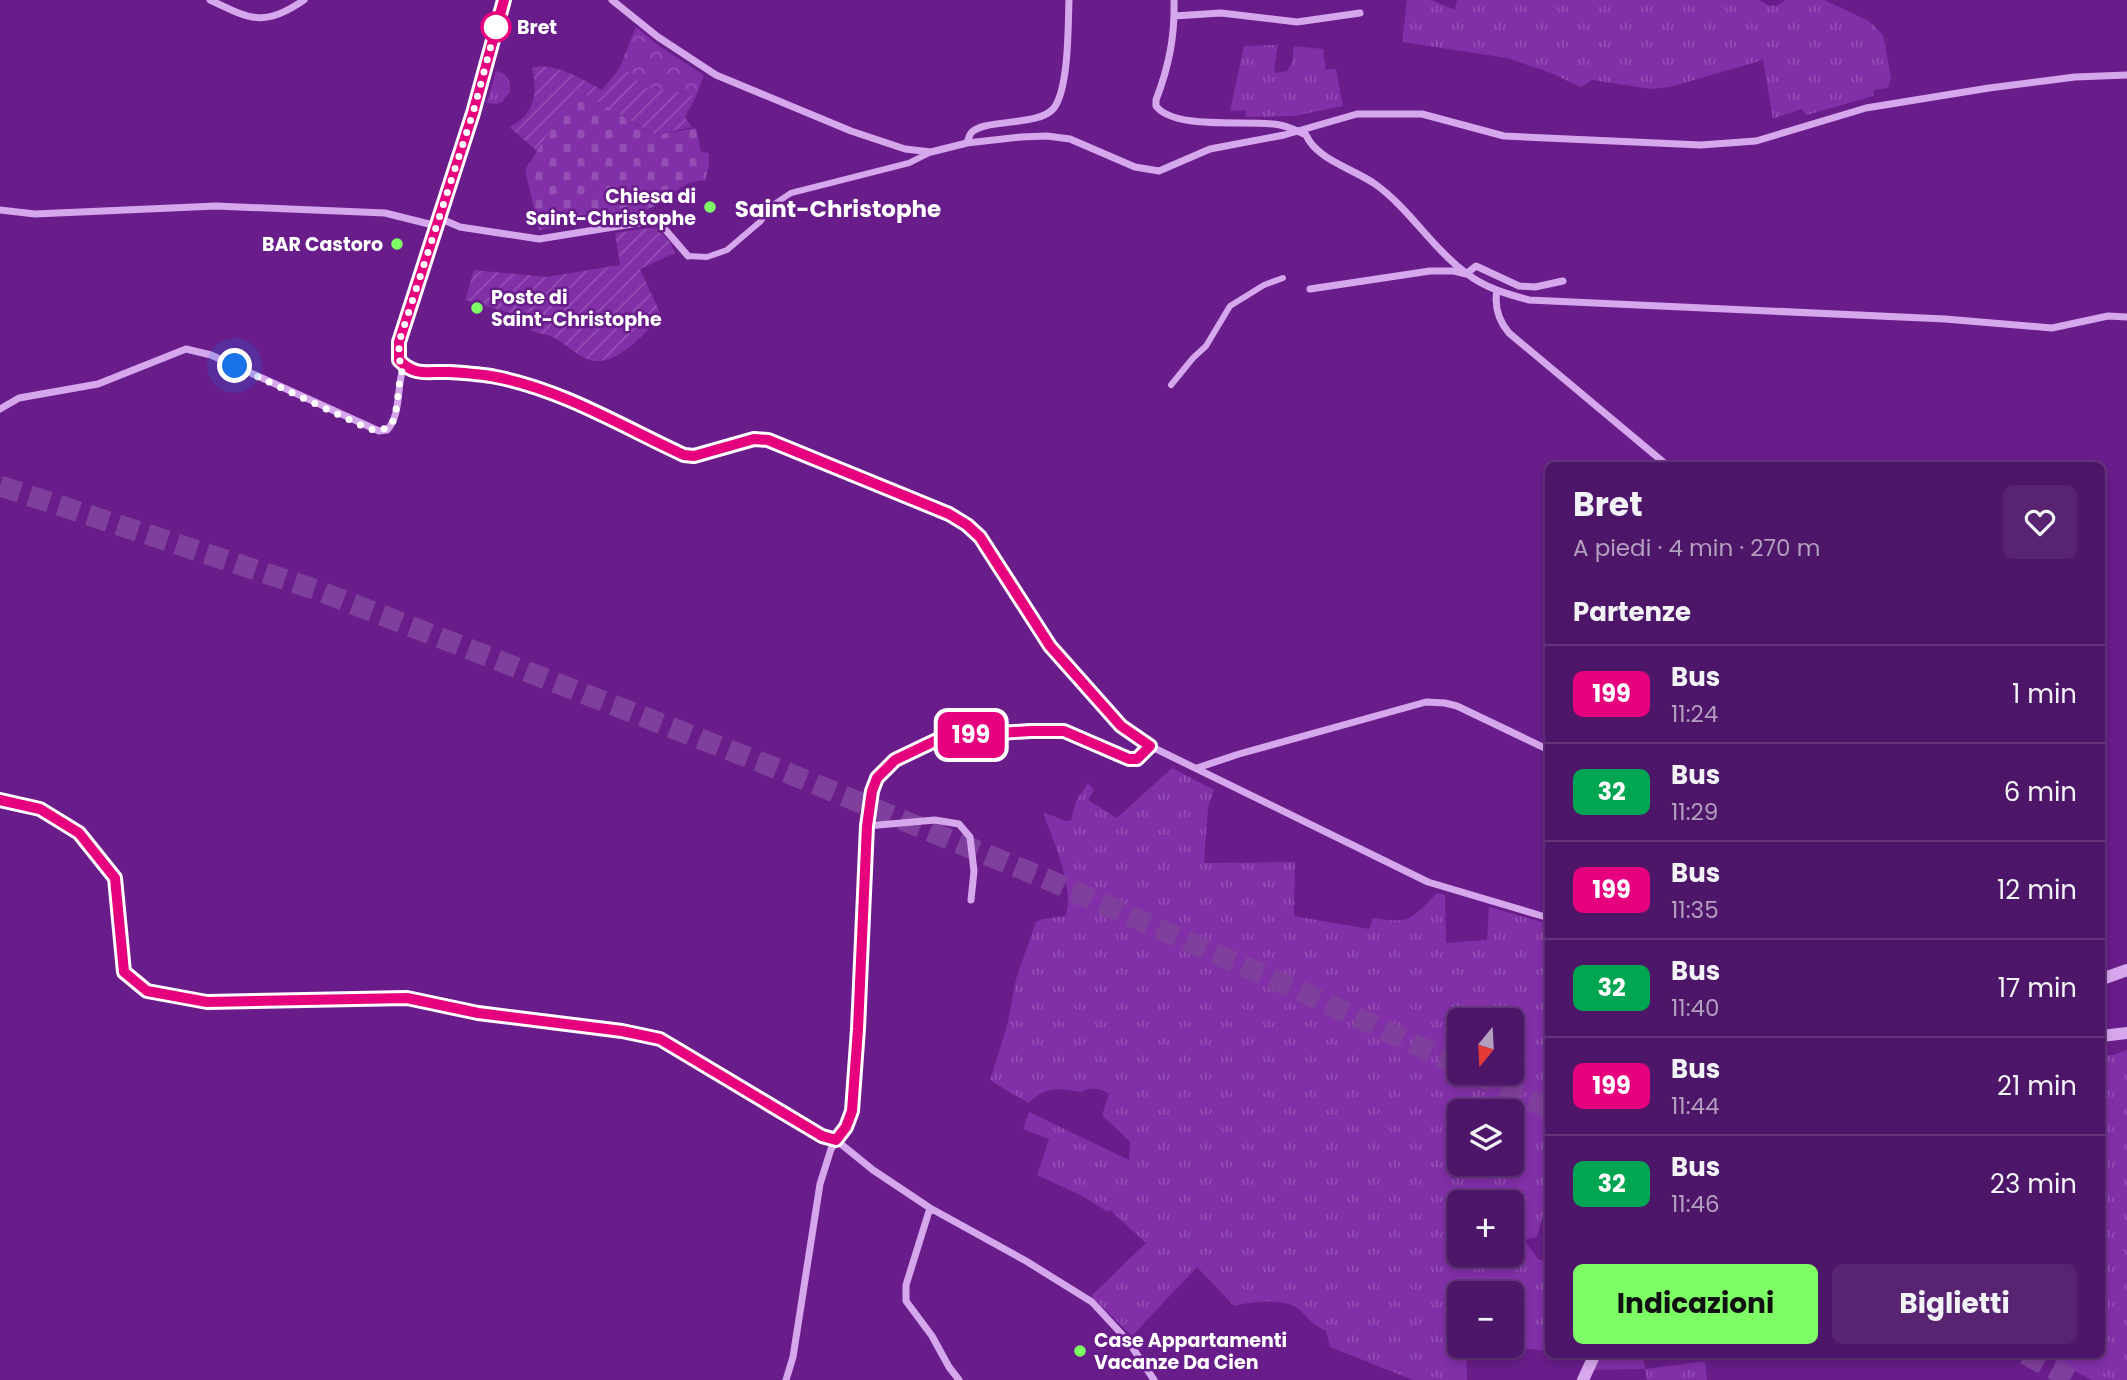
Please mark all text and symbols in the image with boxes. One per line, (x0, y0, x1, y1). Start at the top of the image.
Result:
marker: Bret (481, 12, 511, 42)
place label: Bret (517, 14, 557, 41)
place label: Chiesa di Saint-Christophe (525, 183, 696, 232)
district label: Saint-Christophe (735, 193, 941, 225)
marker: Chiesa di Saint-Christophe (702, 199, 718, 215)
place label: BAR Castoro (262, 231, 383, 258)
marker: BAR Castoro (389, 236, 405, 252)
place label: Poste di Saint-Christophe (491, 284, 662, 333)
marker: Poste di Saint-Christophe (469, 300, 485, 316)
your location (217, 348, 252, 383)
text: Bret (1573, 481, 1643, 528)
button: heart (2003, 485, 2077, 559)
text: A piedi · 4 min · 270 m (1573, 532, 1820, 564)
text: Partenze (1573, 594, 1691, 630)
text: Bus (1671, 659, 1720, 695)
text: 1 min (2012, 676, 2077, 712)
text: 199 (1592, 677, 1631, 710)
text: 11:24 (1671, 698, 1718, 730)
line badge: 199 (931, 712, 1011, 758)
text: 199 (952, 718, 990, 751)
text: Bus (1671, 757, 1720, 793)
text: 6 min (2004, 774, 2077, 810)
text: 32 (1597, 775, 1626, 808)
text: 11:29 (1671, 796, 1718, 828)
text: Bus (1671, 855, 1720, 891)
text: 12 min (1997, 872, 2077, 908)
text: 199 (1592, 873, 1631, 906)
text: 11:35 (1671, 894, 1719, 926)
text: Bus (1671, 953, 1720, 989)
text: 17 min (1998, 970, 2077, 1006)
text: 32 (1597, 971, 1626, 1004)
text: 11:40 (1671, 992, 1720, 1024)
north arrow (1447, 1008, 1524, 1085)
map controls (1447, 1008, 1524, 1358)
text: Bus (1671, 1051, 1720, 1087)
text: 21 min (1997, 1068, 2077, 1104)
text: 199 (1592, 1069, 1631, 1102)
text: 11:44 (1671, 1090, 1720, 1122)
button: layers (1447, 1099, 1524, 1176)
text: Bus (1671, 1149, 1720, 1185)
text: 23 min (1990, 1166, 2077, 1202)
text: 32 (1597, 1167, 1626, 1200)
text: 11:46 (1671, 1188, 1720, 1220)
button: + (1447, 1190, 1524, 1267)
button: Indicazioni (1573, 1264, 1818, 1344)
button: Biglietti (1832, 1264, 2077, 1344)
button: − (1447, 1281, 1524, 1358)
place label: Case Appartamenti Vacanze Da Cien (1094, 1327, 1287, 1376)
marker: Case Appartamenti Vacanze Da Cien (1072, 1343, 1088, 1359)

